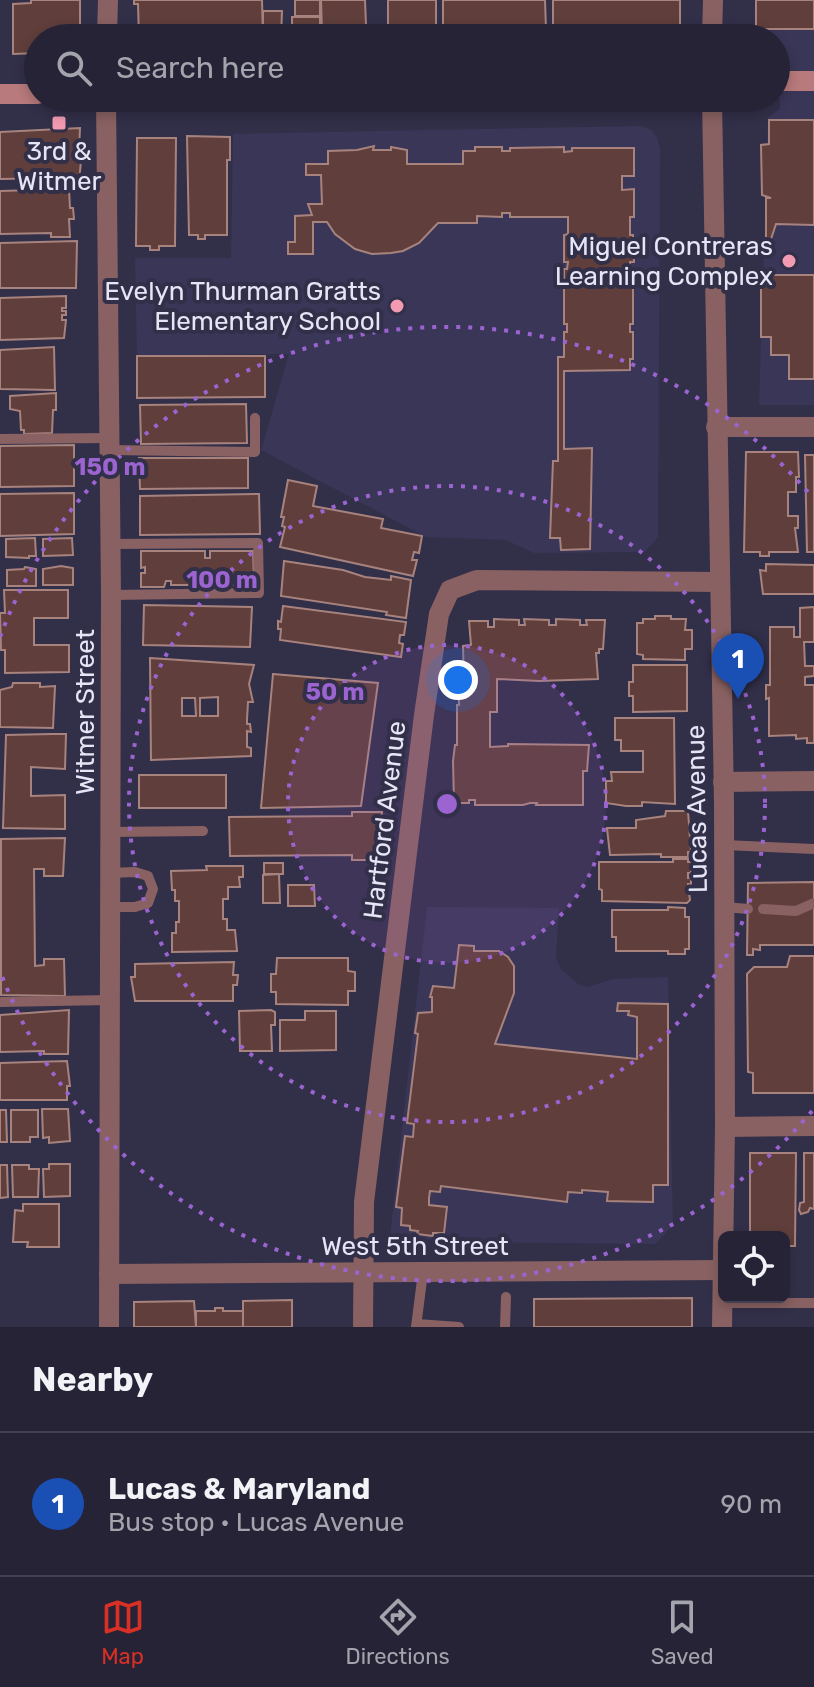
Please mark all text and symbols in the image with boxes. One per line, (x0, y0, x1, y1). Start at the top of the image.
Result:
search box (24, 24, 790, 112)
icon: search (52, 46, 96, 90)
text: Search here (116, 50, 284, 86)
marker: 3rd & Witmer (50, 114, 68, 132)
place label: 3rd & Witmer (17, 136, 102, 197)
place label: Miguel Contreras Learning Complex (555, 231, 773, 292)
marker: Miguel Contreras Learning Complex (780, 252, 798, 270)
place label: Evelyn Thurman Gratts Elementary School (104, 276, 381, 337)
marker: Evelyn Thurman Gratts Elementary School (388, 297, 406, 315)
text: 150 m (75, 453, 145, 481)
text: 100 m (186, 566, 258, 594)
street label: Witmer Street (70, 629, 101, 795)
pin: 1 (712, 633, 764, 699)
your location (438, 660, 478, 700)
text: 50 m (306, 678, 364, 706)
street label: Hartford Avenue (357, 719, 413, 921)
street label: Lucas Avenue (680, 724, 714, 894)
centre of rings (433, 790, 461, 818)
street label: West 5th Street (321, 1231, 509, 1262)
map controls (718, 1231, 790, 1303)
button: locate (718, 1231, 790, 1303)
text: Nearby (32, 1359, 153, 1400)
text: Lucas & Maryland (108, 1471, 371, 1507)
text: 1 (52, 1489, 64, 1520)
text: 90 m (721, 1489, 782, 1520)
text: Bus stop · Lucas Avenue (108, 1507, 404, 1538)
tab: Map (101, 1595, 145, 1670)
tab: Directions (346, 1595, 450, 1670)
tab: Saved (651, 1595, 714, 1670)

